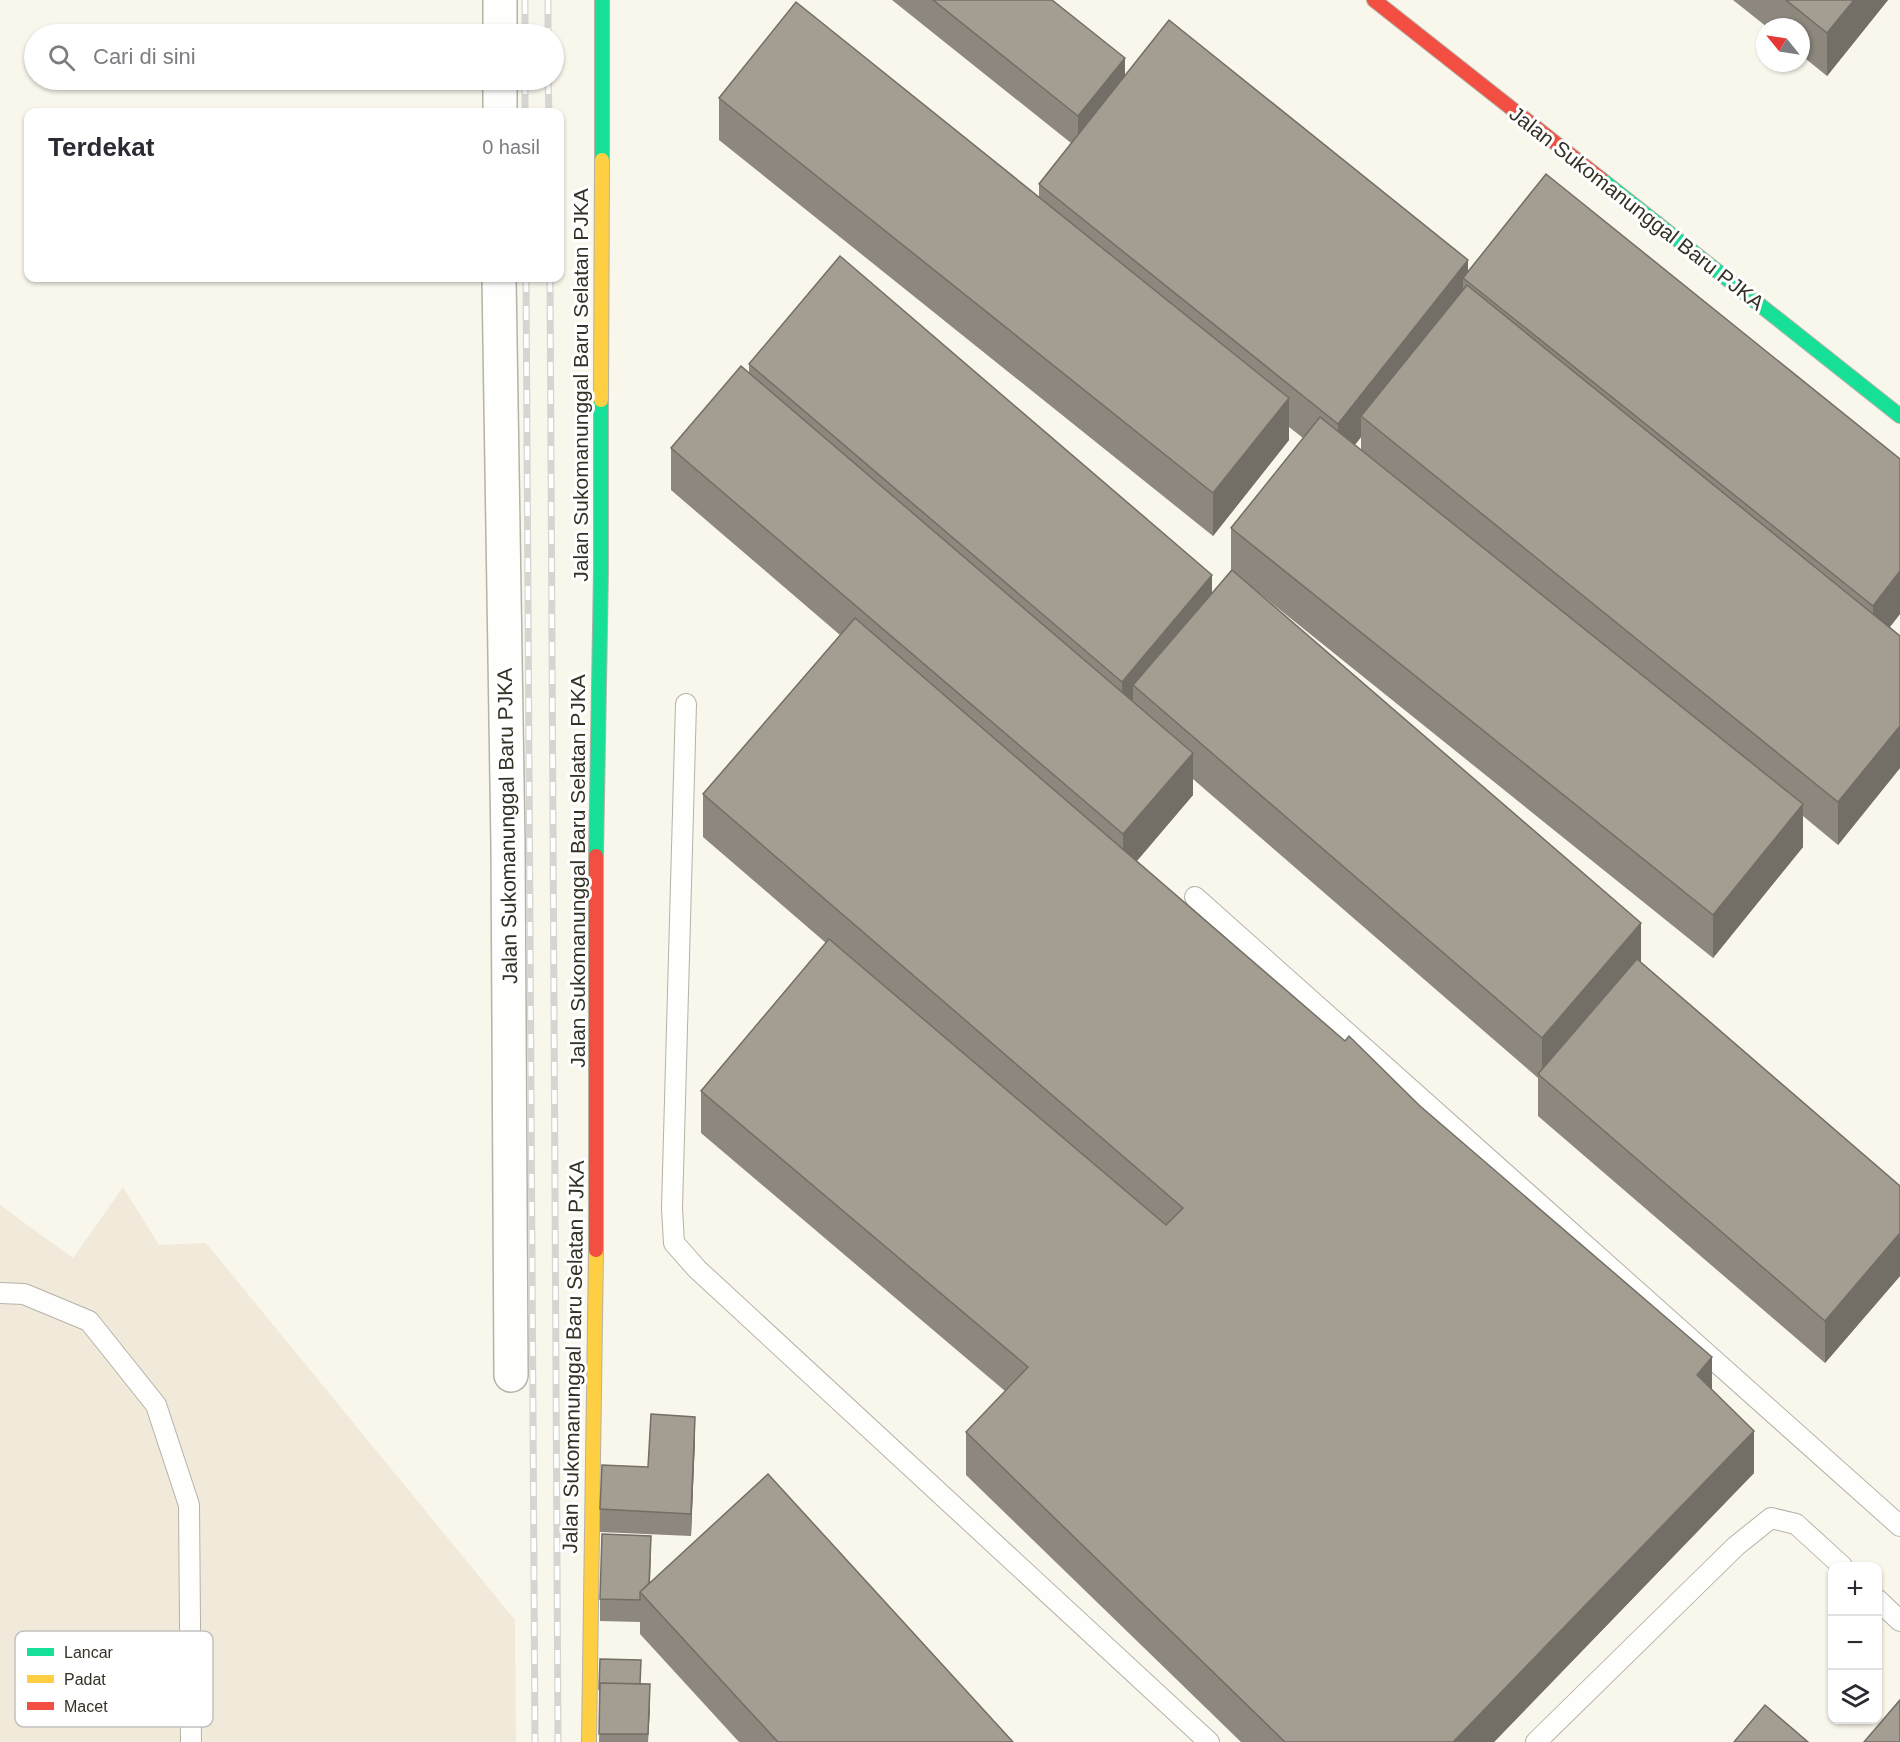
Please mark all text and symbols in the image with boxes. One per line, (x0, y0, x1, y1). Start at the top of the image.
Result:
north arrow (1756, 18, 1810, 72)
search box (24, 24, 564, 90)
icon: search (45, 41, 78, 74)
text: Cari di sini (93, 44, 196, 69)
street label: Jalan Sukomanunggal Baru PJKA (1505, 102, 1769, 314)
text: Terdekat (48, 132, 154, 162)
text: 0 hasil (482, 136, 540, 158)
street label: Jalan Sukomanunggal Baru Selatan PJKA (569, 188, 592, 582)
street label: Jalan Sukomanunggal Baru PJKA (493, 668, 521, 984)
street label: Jalan Sukomanunggal Baru Selatan PJKA (566, 674, 589, 1068)
street label: Jalan Sukomanunggal Baru Selatan PJKA (558, 1160, 588, 1554)
map controls (1828, 1562, 1882, 1724)
button: + (1828, 1562, 1882, 1616)
button: − (1828, 1616, 1882, 1670)
legend (15, 1631, 213, 1727)
text: Lancar (64, 1644, 114, 1661)
button: layers (1828, 1670, 1882, 1724)
text: Padat (64, 1671, 106, 1688)
text: Macet (64, 1698, 108, 1715)

